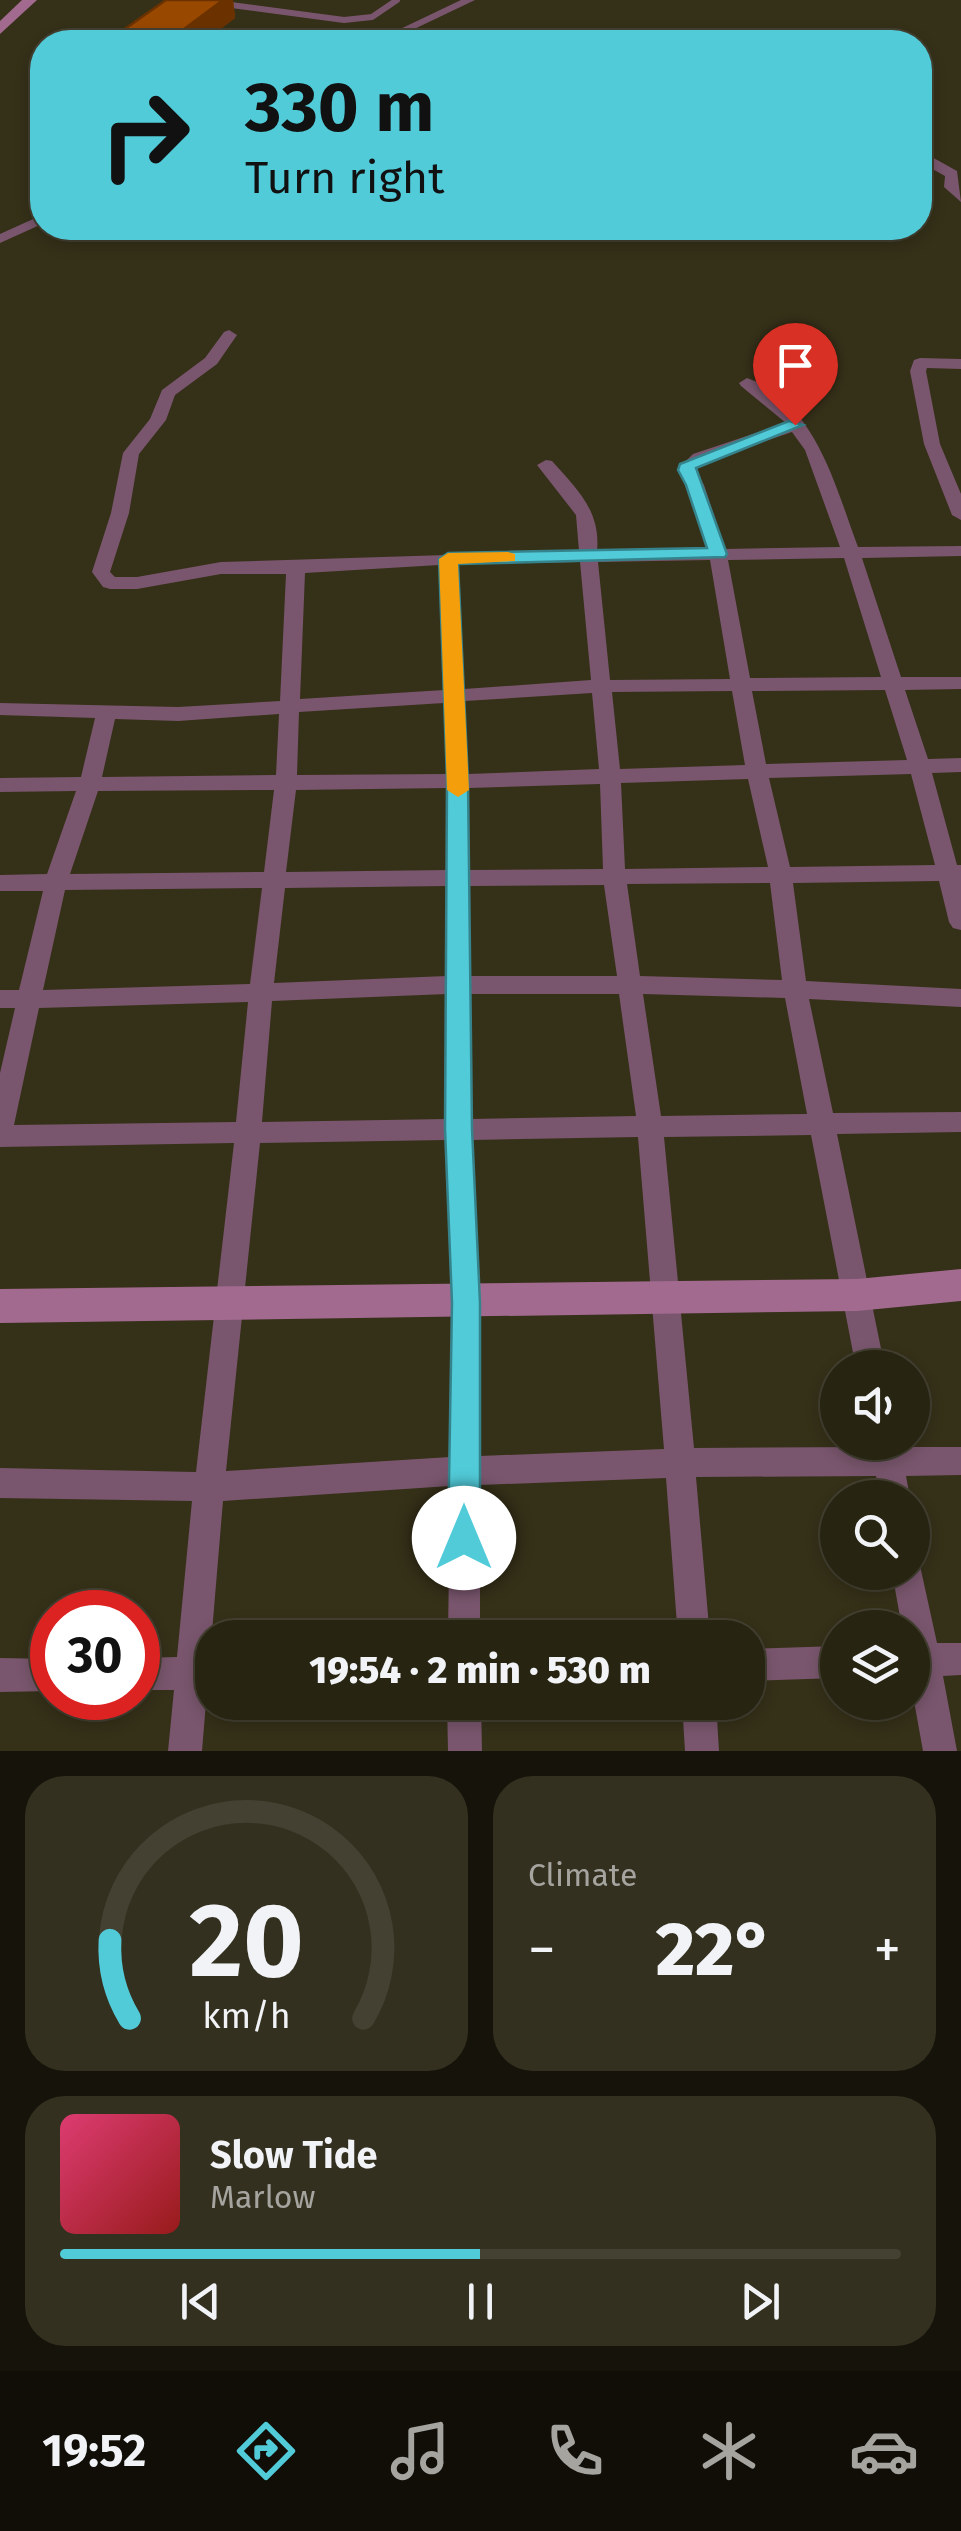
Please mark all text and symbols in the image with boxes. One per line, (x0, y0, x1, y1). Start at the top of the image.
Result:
text: 330 m (245, 66, 435, 150)
icon: right (80, 70, 210, 200)
text: Turn right (245, 151, 444, 205)
pin (753, 323, 838, 426)
icon: arrive (768, 338, 823, 393)
map controls (820, 1350, 930, 1720)
button: sound (820, 1350, 930, 1460)
button: search (820, 1480, 930, 1590)
position arrow (412, 1486, 516, 1590)
speed limit sign: 30 (30, 1590, 160, 1720)
button: layers (820, 1610, 930, 1720)
text: 19:54 · 2 min · 530 m (309, 1647, 651, 1693)
text: Climate (528, 1856, 637, 1894)
text: 20 (189, 1879, 304, 2004)
text: 22° (656, 1905, 773, 1995)
text: − (528, 1917, 556, 1983)
text: + (874, 1917, 901, 1983)
text: km/h (202, 1995, 291, 2037)
text: Slow Tide (210, 2132, 378, 2178)
text: Marlow (210, 2178, 316, 2216)
icon: previous (173, 2274, 228, 2329)
icon: pause (453, 2274, 508, 2329)
icon: next (733, 2274, 788, 2329)
icon: directions (231, 2416, 301, 2486)
icon: music (385, 2416, 455, 2486)
icon: phone (540, 2416, 610, 2486)
icon: climate (694, 2416, 764, 2486)
icon: car (849, 2416, 919, 2486)
text: 19:52 (42, 2424, 146, 2478)

